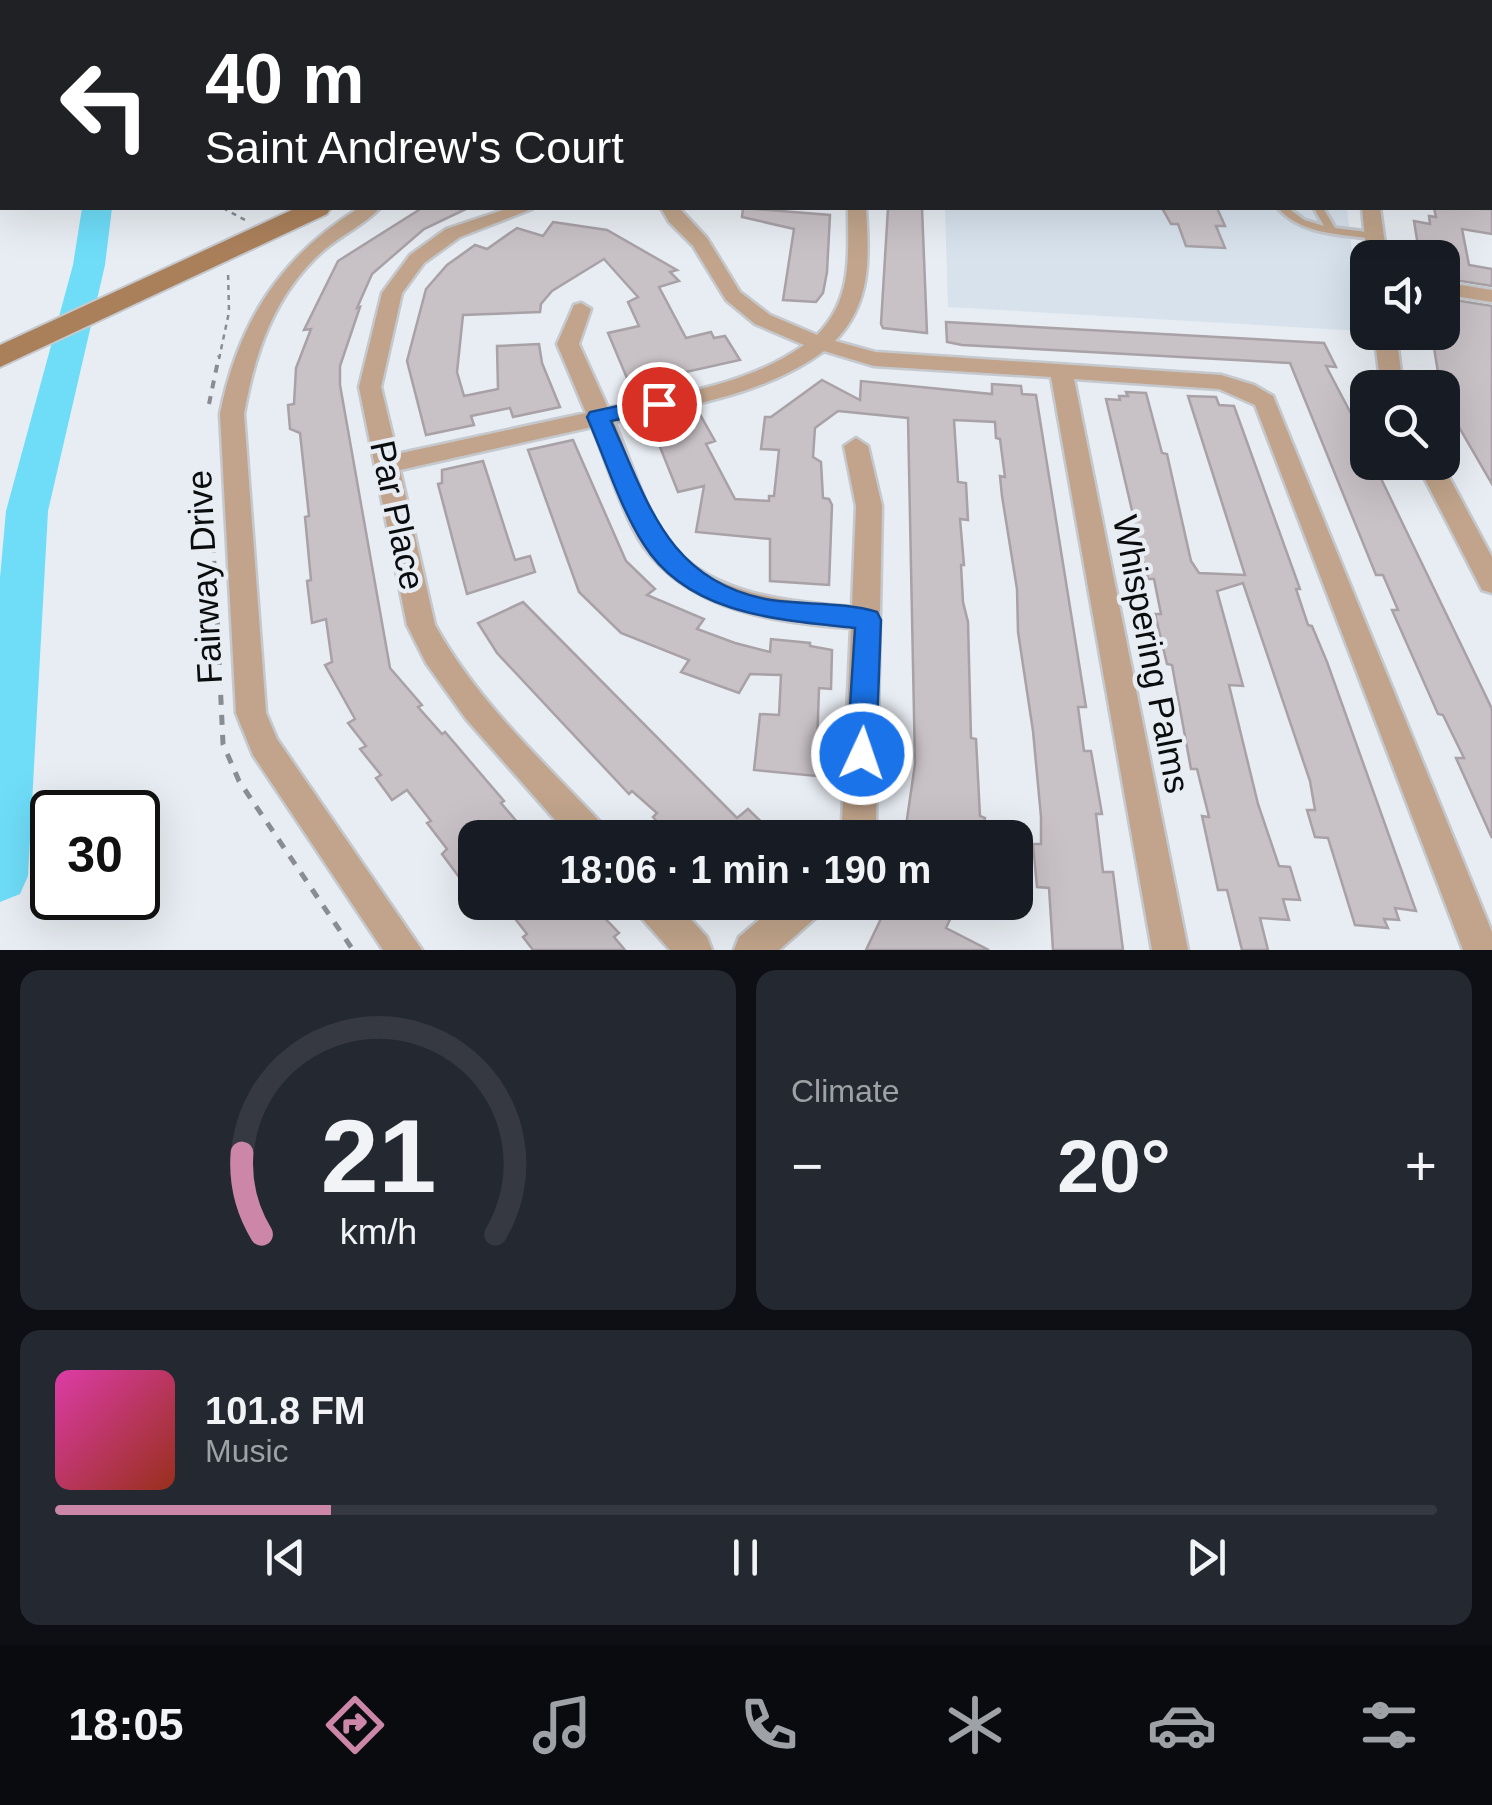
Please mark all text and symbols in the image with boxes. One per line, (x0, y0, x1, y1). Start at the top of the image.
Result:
icon: left (40, 40, 170, 170)
text: 40 m (205, 40, 365, 118)
text: Saint Andrew's Court (205, 122, 624, 173)
map controls (1350, 240, 1460, 480)
button: sound (1350, 240, 1460, 350)
pin (617, 362, 702, 447)
button: search (1350, 370, 1460, 480)
icon: arrive (632, 377, 687, 432)
street label: Par Place (363, 437, 433, 593)
street label: Fairway Drive (179, 469, 229, 685)
street label: Whispering Palms (1106, 512, 1198, 796)
position arrow (810, 702, 914, 806)
speed limit sign: 30 (30, 790, 160, 920)
text: 18:06 · 1 min · 190 m (560, 849, 931, 891)
text: Climate (791, 1073, 899, 1109)
text: 21 (320, 1098, 436, 1214)
text: 20° (1057, 1124, 1171, 1208)
text: − (791, 1135, 823, 1197)
text: + (1405, 1135, 1437, 1197)
text: km/h (339, 1212, 417, 1252)
text: 101.8 FM (205, 1390, 366, 1432)
text: Music (205, 1433, 289, 1469)
icon: previous (258, 1530, 313, 1585)
icon: pause (718, 1530, 773, 1585)
icon: next (1179, 1530, 1234, 1585)
icon: directions (320, 1690, 390, 1760)
icon: music (527, 1690, 597, 1760)
icon: phone (734, 1690, 804, 1760)
icon: climate (940, 1690, 1010, 1760)
icon: car (1147, 1690, 1217, 1760)
icon: filters (1354, 1690, 1424, 1760)
text: 18:05 (68, 1699, 183, 1750)

